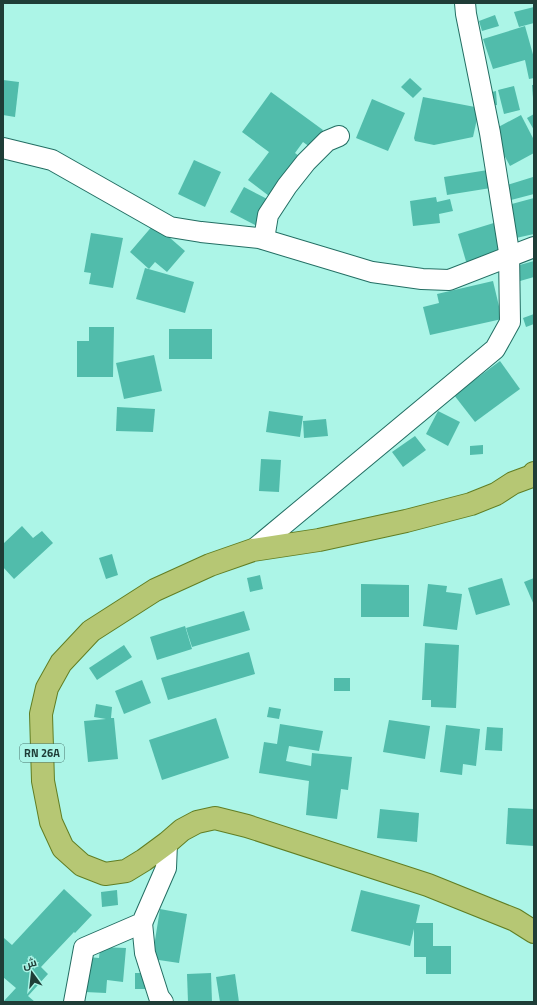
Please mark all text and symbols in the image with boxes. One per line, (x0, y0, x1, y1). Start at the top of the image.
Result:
road number: RN 26A (20, 744, 64, 762)
north arrow (12, 953, 52, 993)
text: ش (21, 954, 38, 973)

